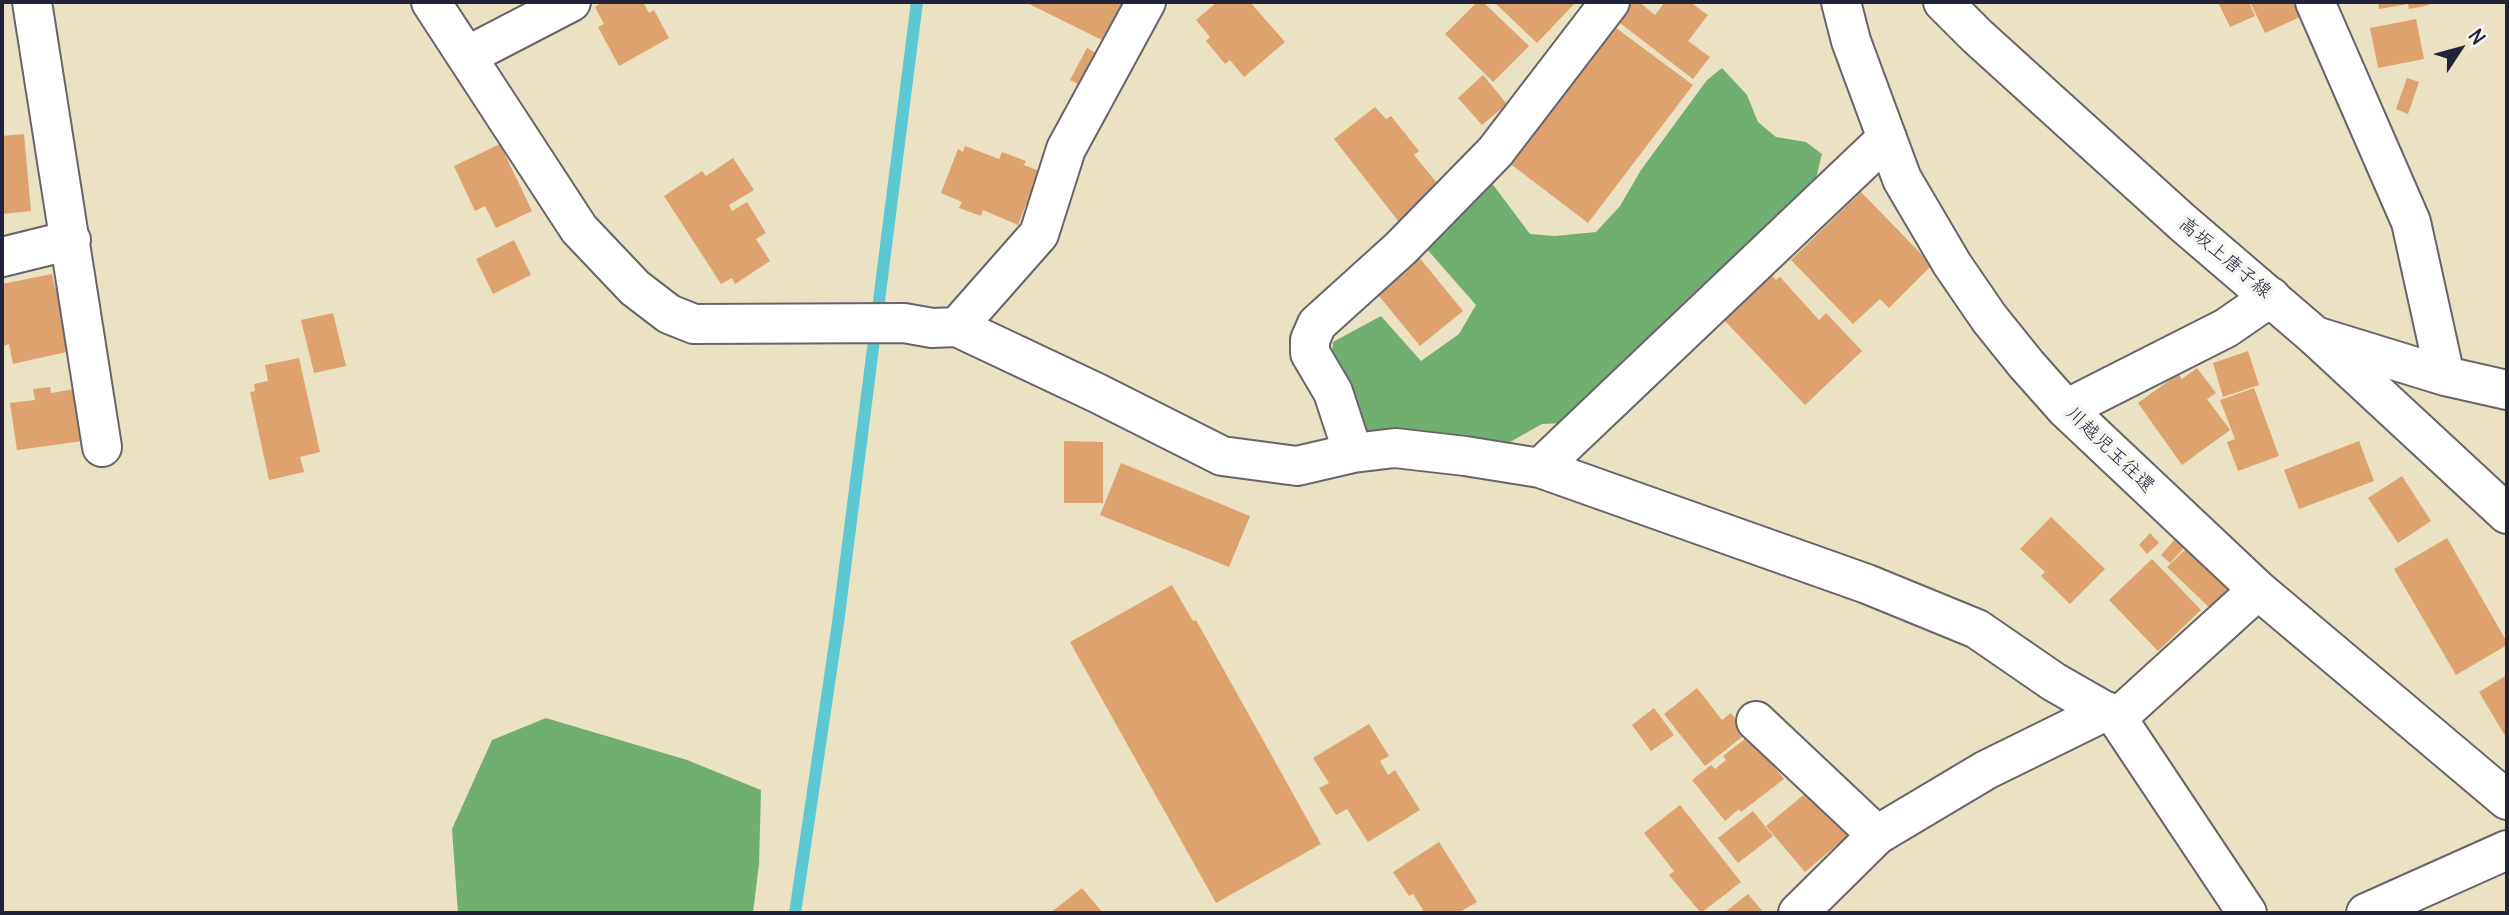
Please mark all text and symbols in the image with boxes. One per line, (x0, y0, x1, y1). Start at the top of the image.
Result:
north arrow (2425, 14, 2495, 84)
text: N (2463, 24, 2491, 49)
street label: 高坂上唐子線 (2174, 213, 2276, 303)
street label: 川越児玉往還 (2061, 402, 2159, 498)

